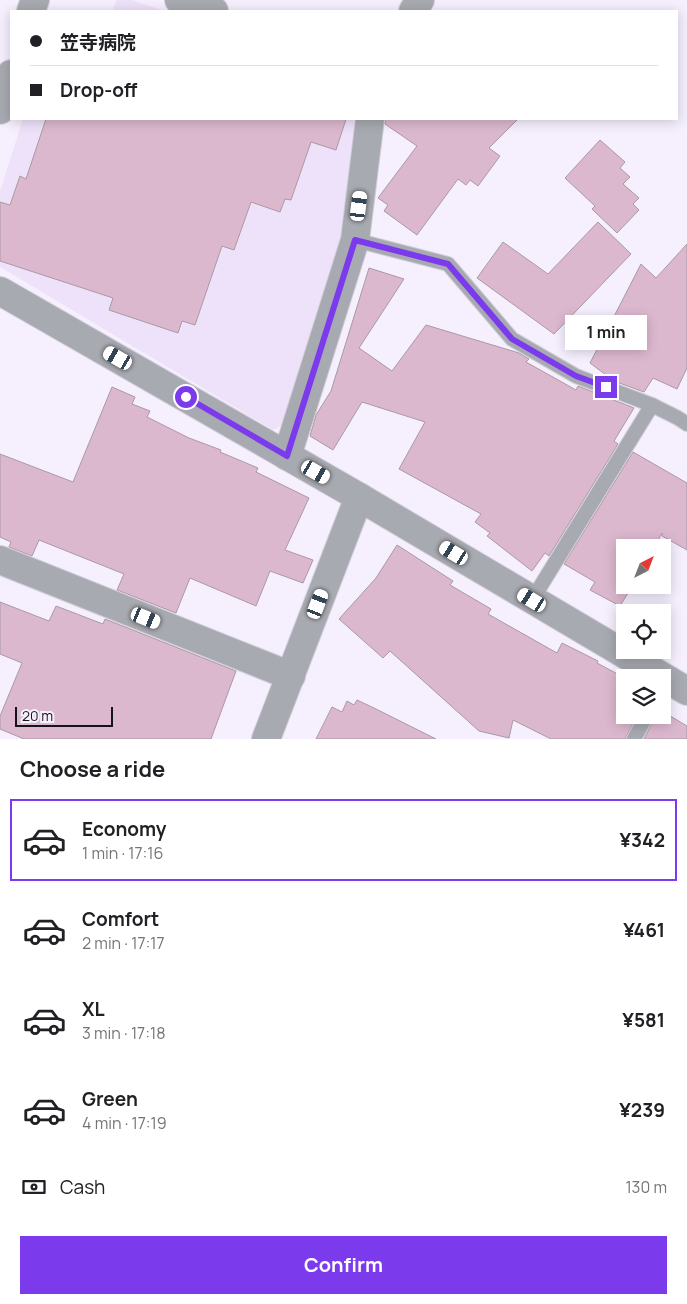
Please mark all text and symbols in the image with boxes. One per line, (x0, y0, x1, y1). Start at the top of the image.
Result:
text: 笠寺病院 (60, 29, 136, 55)
text: Drop-off (60, 77, 137, 103)
car (349, 190, 368, 222)
callout: 1 min (565, 314, 647, 350)
text: 1 min (586, 321, 626, 343)
car (101, 344, 134, 372)
route end (595, 376, 617, 398)
route start (175, 386, 197, 408)
car (299, 458, 332, 486)
car (437, 539, 470, 567)
north arrow (616, 539, 671, 594)
map controls (616, 539, 671, 724)
car (515, 586, 548, 614)
car (305, 587, 330, 621)
button: locate (616, 604, 671, 659)
car (129, 605, 162, 631)
button: layers (616, 669, 671, 724)
scale bar (15, 704, 112, 727)
text: 20 m (22, 706, 53, 725)
text: Choose a ride (20, 754, 165, 784)
text: Economy (82, 816, 166, 842)
icon: car (22, 818, 67, 863)
text: ¥342 (619, 827, 665, 853)
text: 1 min · 17:16 (82, 842, 164, 864)
text: Comfort (82, 906, 159, 932)
icon: car (22, 908, 67, 953)
text: ¥461 (623, 917, 665, 943)
text: 2 min · 17:17 (82, 932, 164, 954)
text: XL (82, 996, 105, 1022)
icon: car (22, 998, 67, 1043)
text: ¥581 (622, 1007, 665, 1033)
text: 3 min · 17:18 (82, 1022, 165, 1044)
text: Green (82, 1086, 138, 1112)
icon: car (22, 1088, 67, 1133)
text: ¥239 (619, 1097, 665, 1123)
text: 4 min · 17:19 (82, 1112, 167, 1134)
icon: cash (20, 1173, 48, 1201)
text: Cash (60, 1174, 105, 1200)
text: 130 m (625, 1176, 667, 1198)
button: Confirm (20, 1236, 667, 1294)

